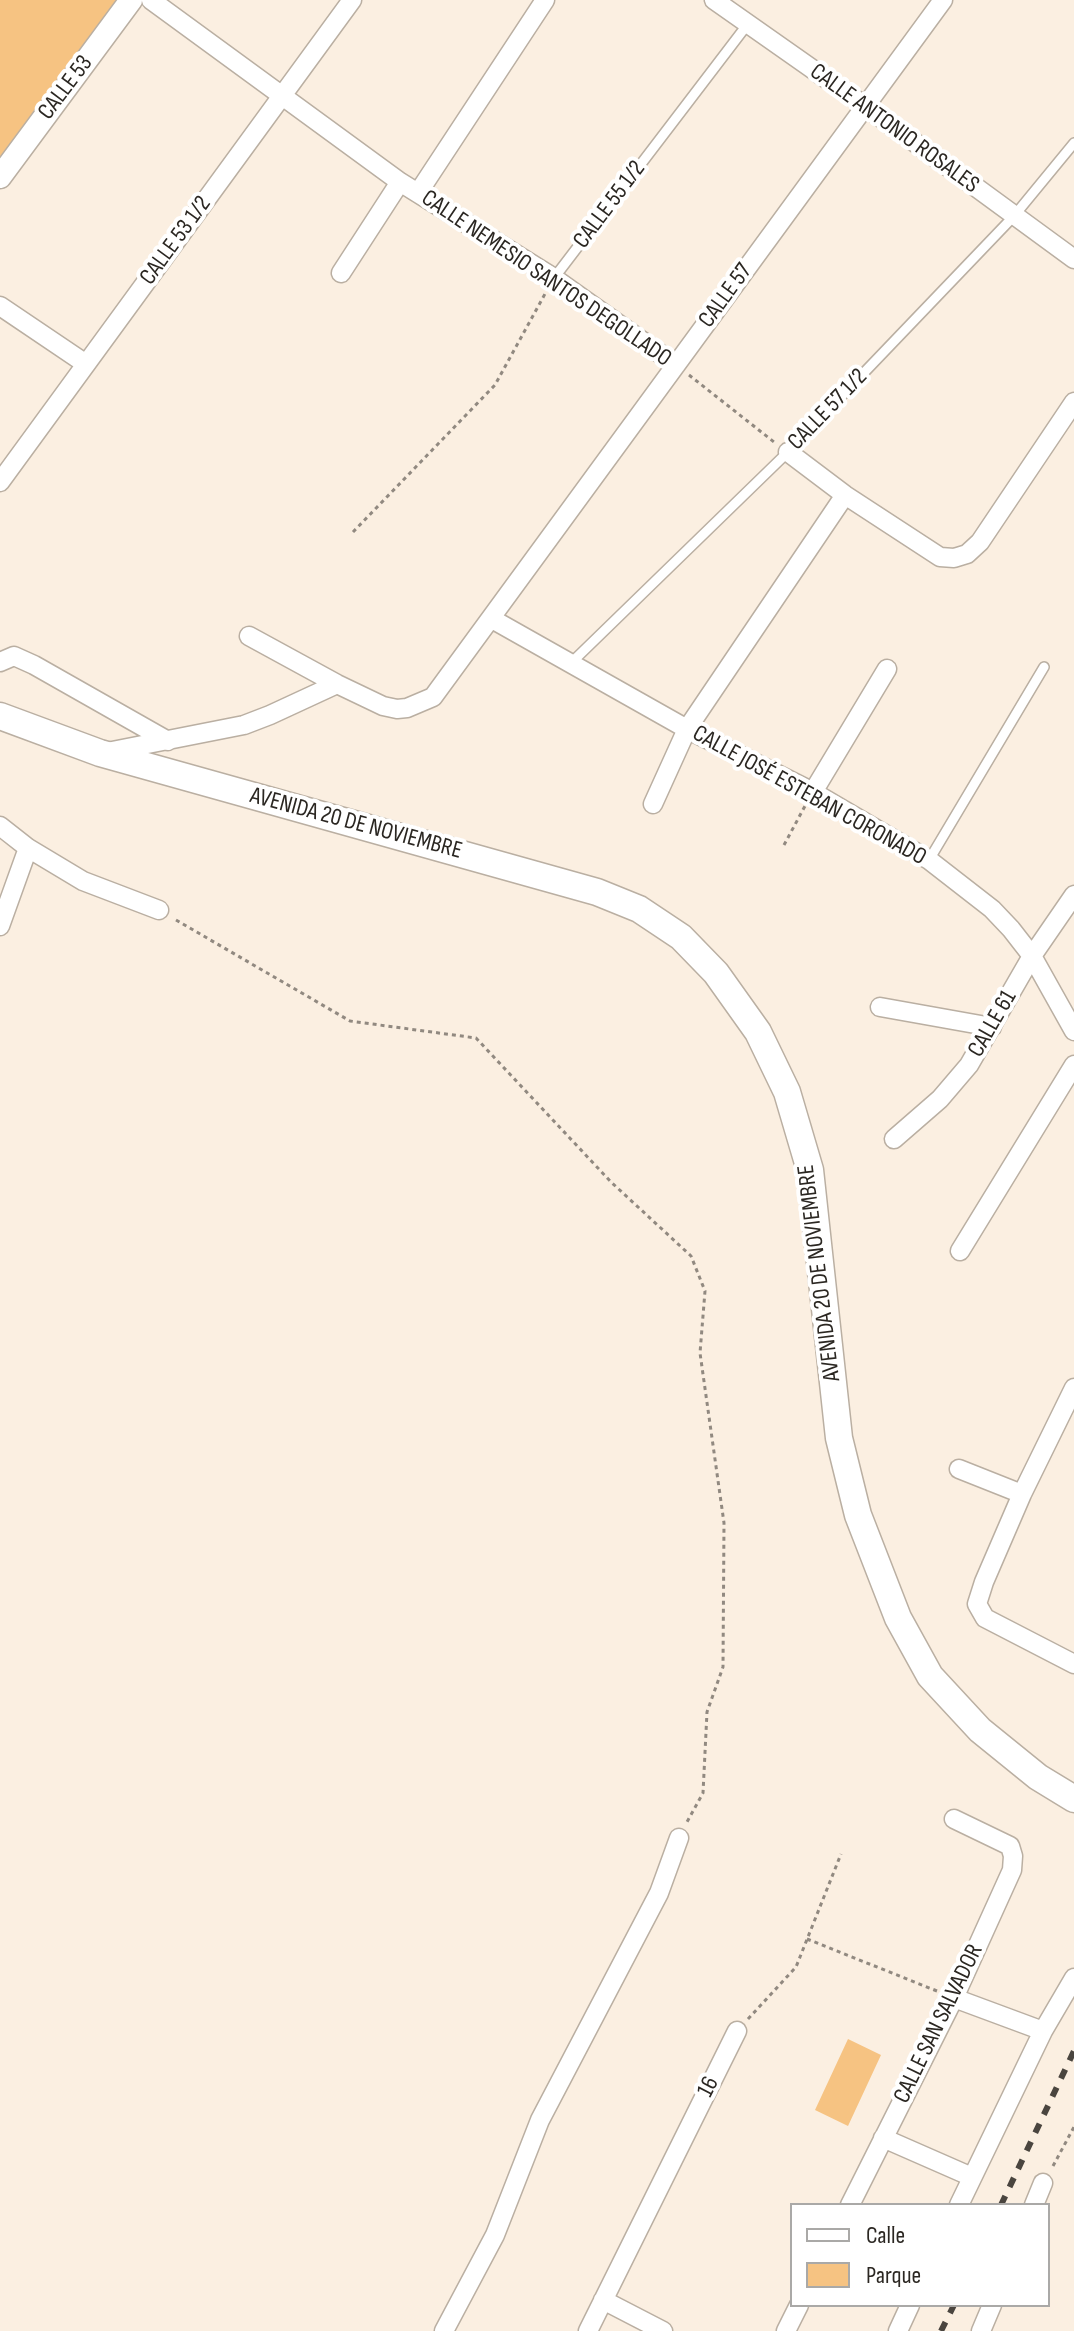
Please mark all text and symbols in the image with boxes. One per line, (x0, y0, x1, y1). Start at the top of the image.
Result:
street label: CALLE 53 (33, 50, 99, 126)
street label: CALLE ANTONIO ROSALES (804, 58, 984, 200)
street label: CALLE 55 1/2 (568, 156, 652, 254)
street label: CALLE NEMESIO SANTOS DEGOLLADO (415, 184, 677, 374)
street label: CALLE 53 1/2 (134, 191, 218, 291)
street label: CALLE 57 (693, 258, 759, 334)
street label: CALLE 57 1/2 (782, 363, 874, 457)
street label: CALLE JOSÉ ESTEBAN CORONADO (687, 720, 931, 872)
street label: AVENIDA 20 DE NOVIEMBRE (247, 782, 465, 866)
street label: CALLE 61 (962, 985, 1024, 1063)
street label: AVENIDA 20 DE NOVIEMBRE (792, 1163, 848, 1383)
street label: CALLE SAN SALVADOR (888, 1940, 990, 2108)
street label: 16 (692, 2072, 726, 2102)
legend (790, 2203, 1050, 2307)
text: Calle (866, 2221, 905, 2250)
text: Parque (866, 2261, 921, 2290)

